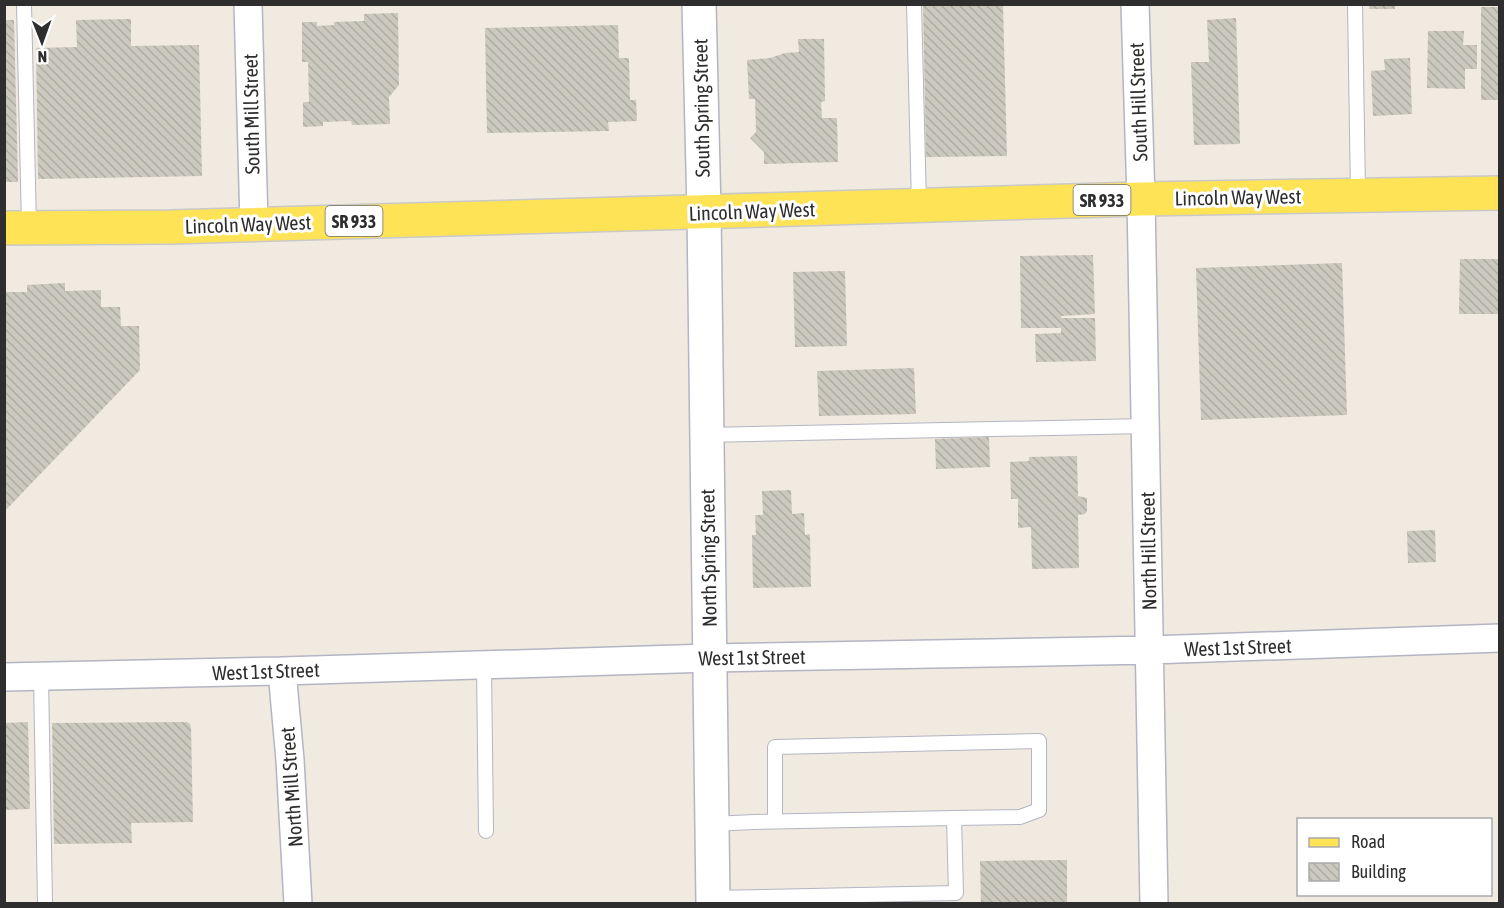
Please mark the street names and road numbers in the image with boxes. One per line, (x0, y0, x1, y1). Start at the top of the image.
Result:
street label: South Spring Street (688, 38, 714, 178)
street label: South Hill Street (1124, 42, 1152, 162)
street label: South Mill Street (238, 53, 264, 175)
street label: Lincoln Way West (1175, 184, 1302, 210)
road number: SR 933 (1074, 185, 1130, 215)
street label: Lincoln Way West (688, 197, 816, 225)
road number: SR 933 (326, 206, 382, 236)
street label: Lincoln Way West (184, 210, 312, 238)
street label: North Spring Street (695, 488, 721, 627)
street label: North Hill Street (1135, 491, 1161, 610)
street label: West 1st Street (1184, 634, 1292, 660)
street label: West 1st Street (698, 645, 806, 669)
street label: West 1st Street (212, 658, 320, 684)
street label: North Mill Street (275, 726, 307, 848)

